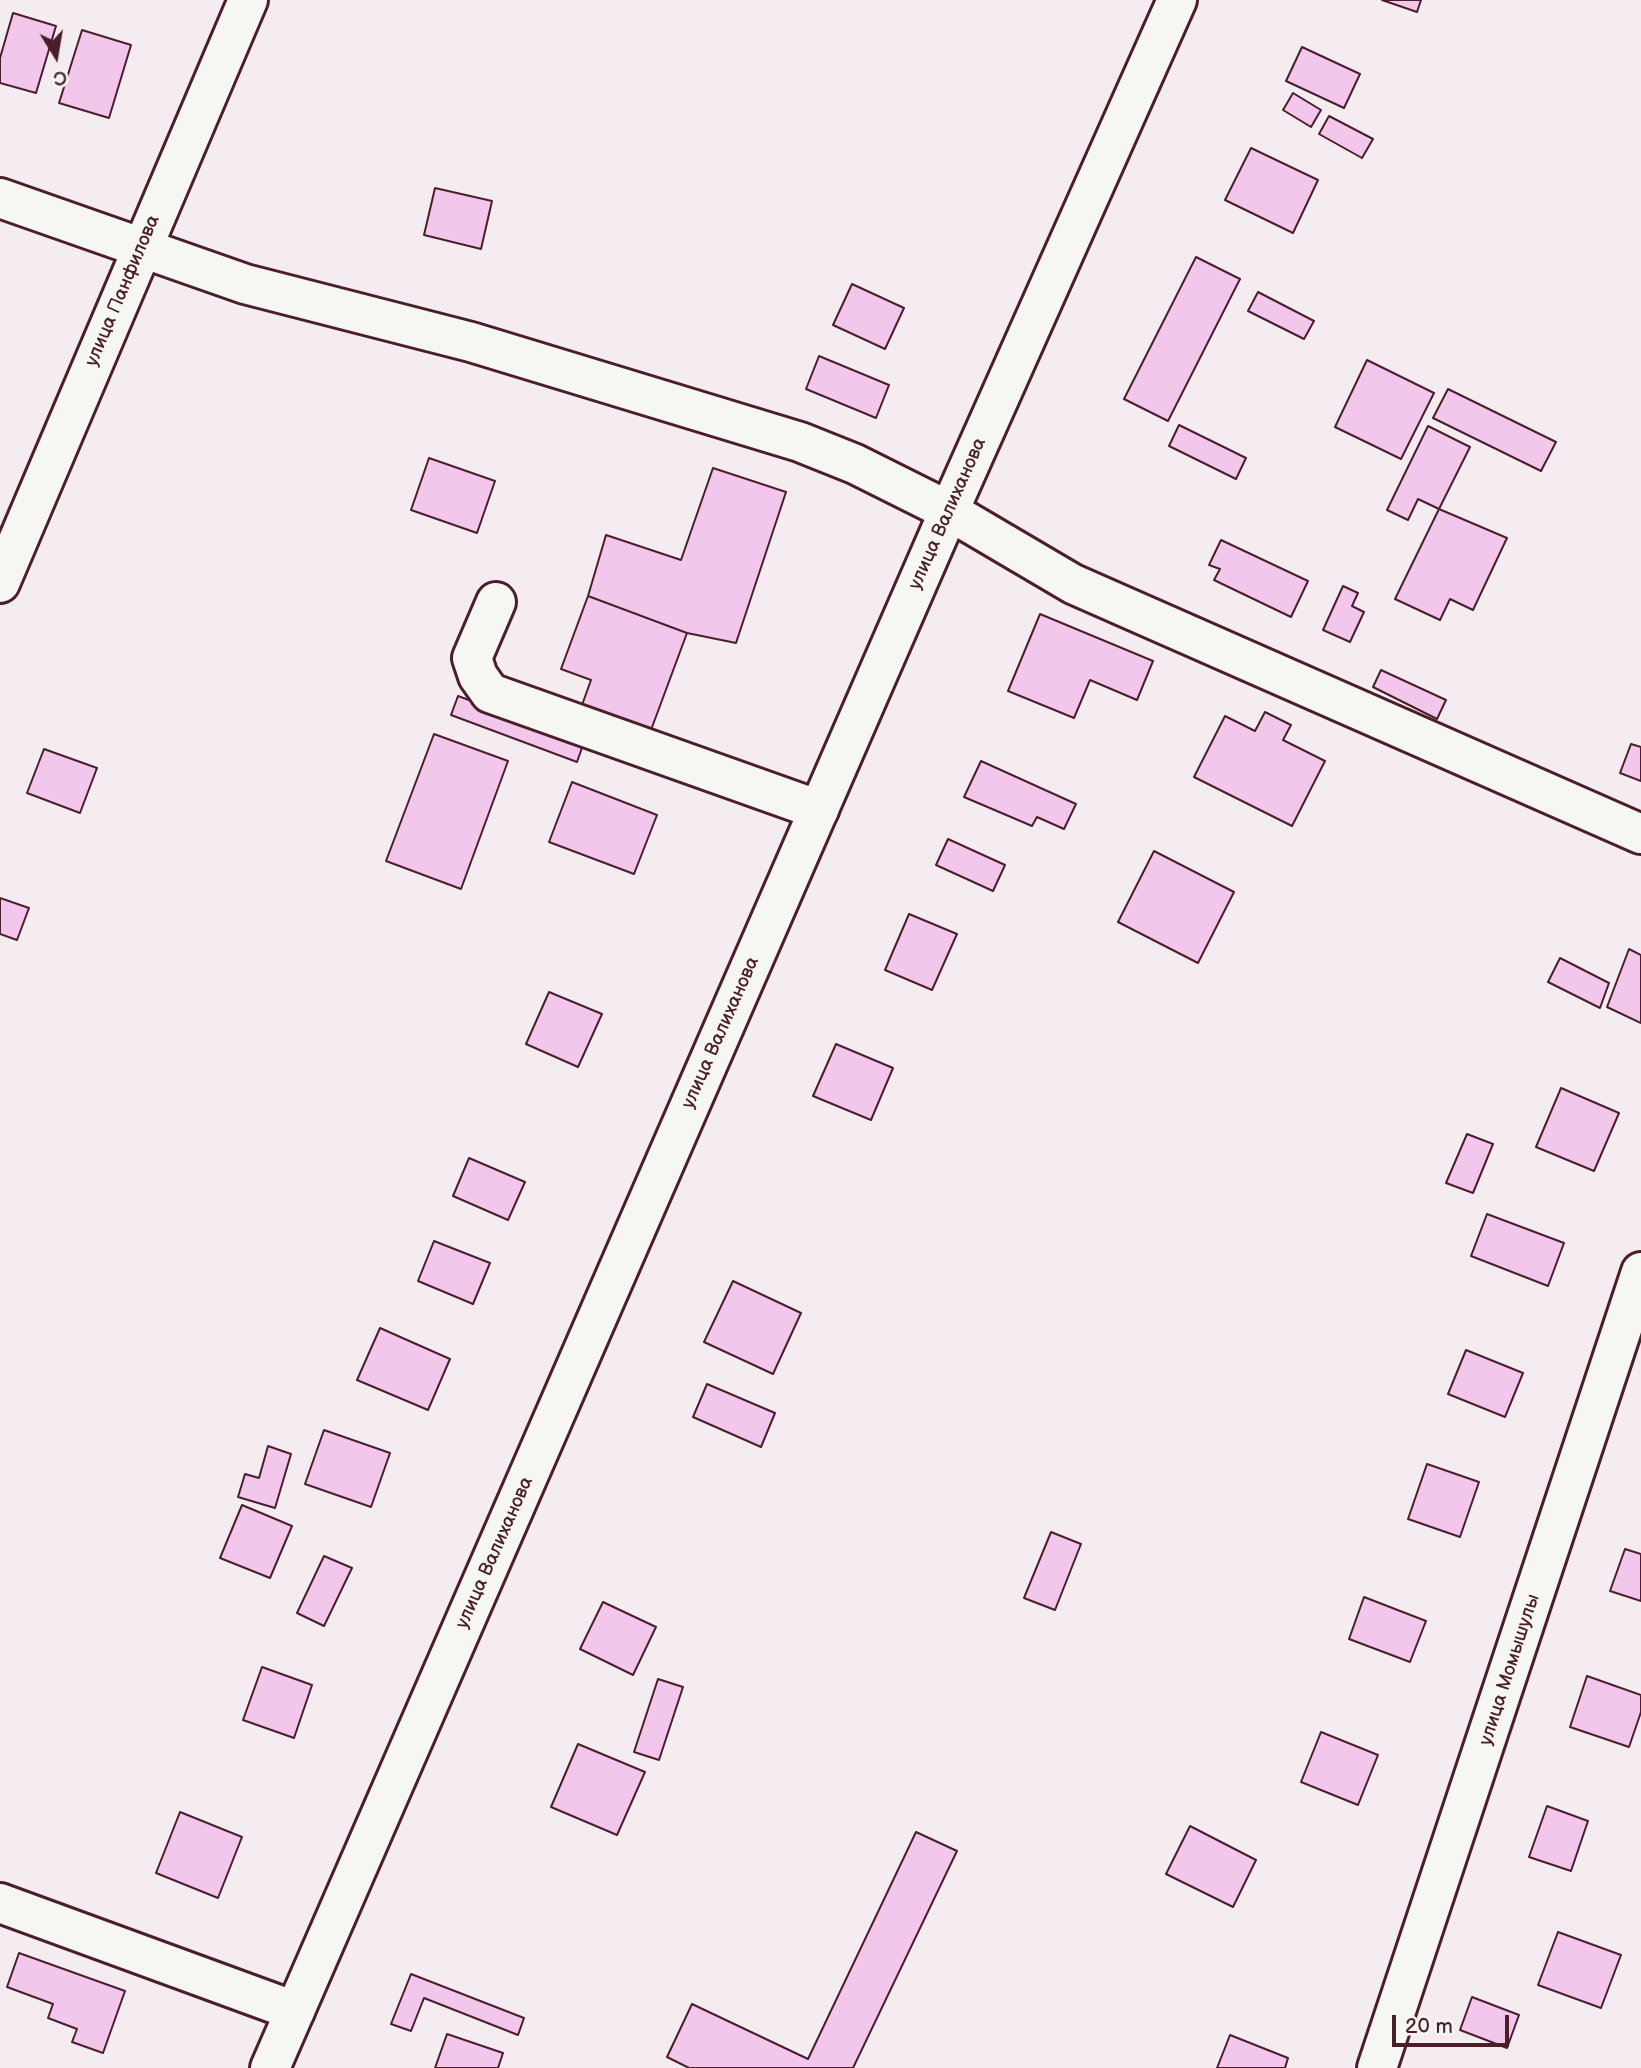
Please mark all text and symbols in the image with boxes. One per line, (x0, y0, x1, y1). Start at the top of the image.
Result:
north arrow (21, 21, 91, 91)
text: С (51, 65, 69, 90)
street label: улица Панфилова (81, 212, 165, 370)
street label: улица Валиханова (904, 435, 992, 593)
street label: улица Валиханова (677, 954, 765, 1112)
street label: улица Валиханова (451, 1474, 539, 1632)
street label: улица Момышулы (1475, 1592, 1545, 1748)
scale bar (1396, 2002, 1513, 2046)
text: 20 m (1405, 2014, 1453, 2039)

